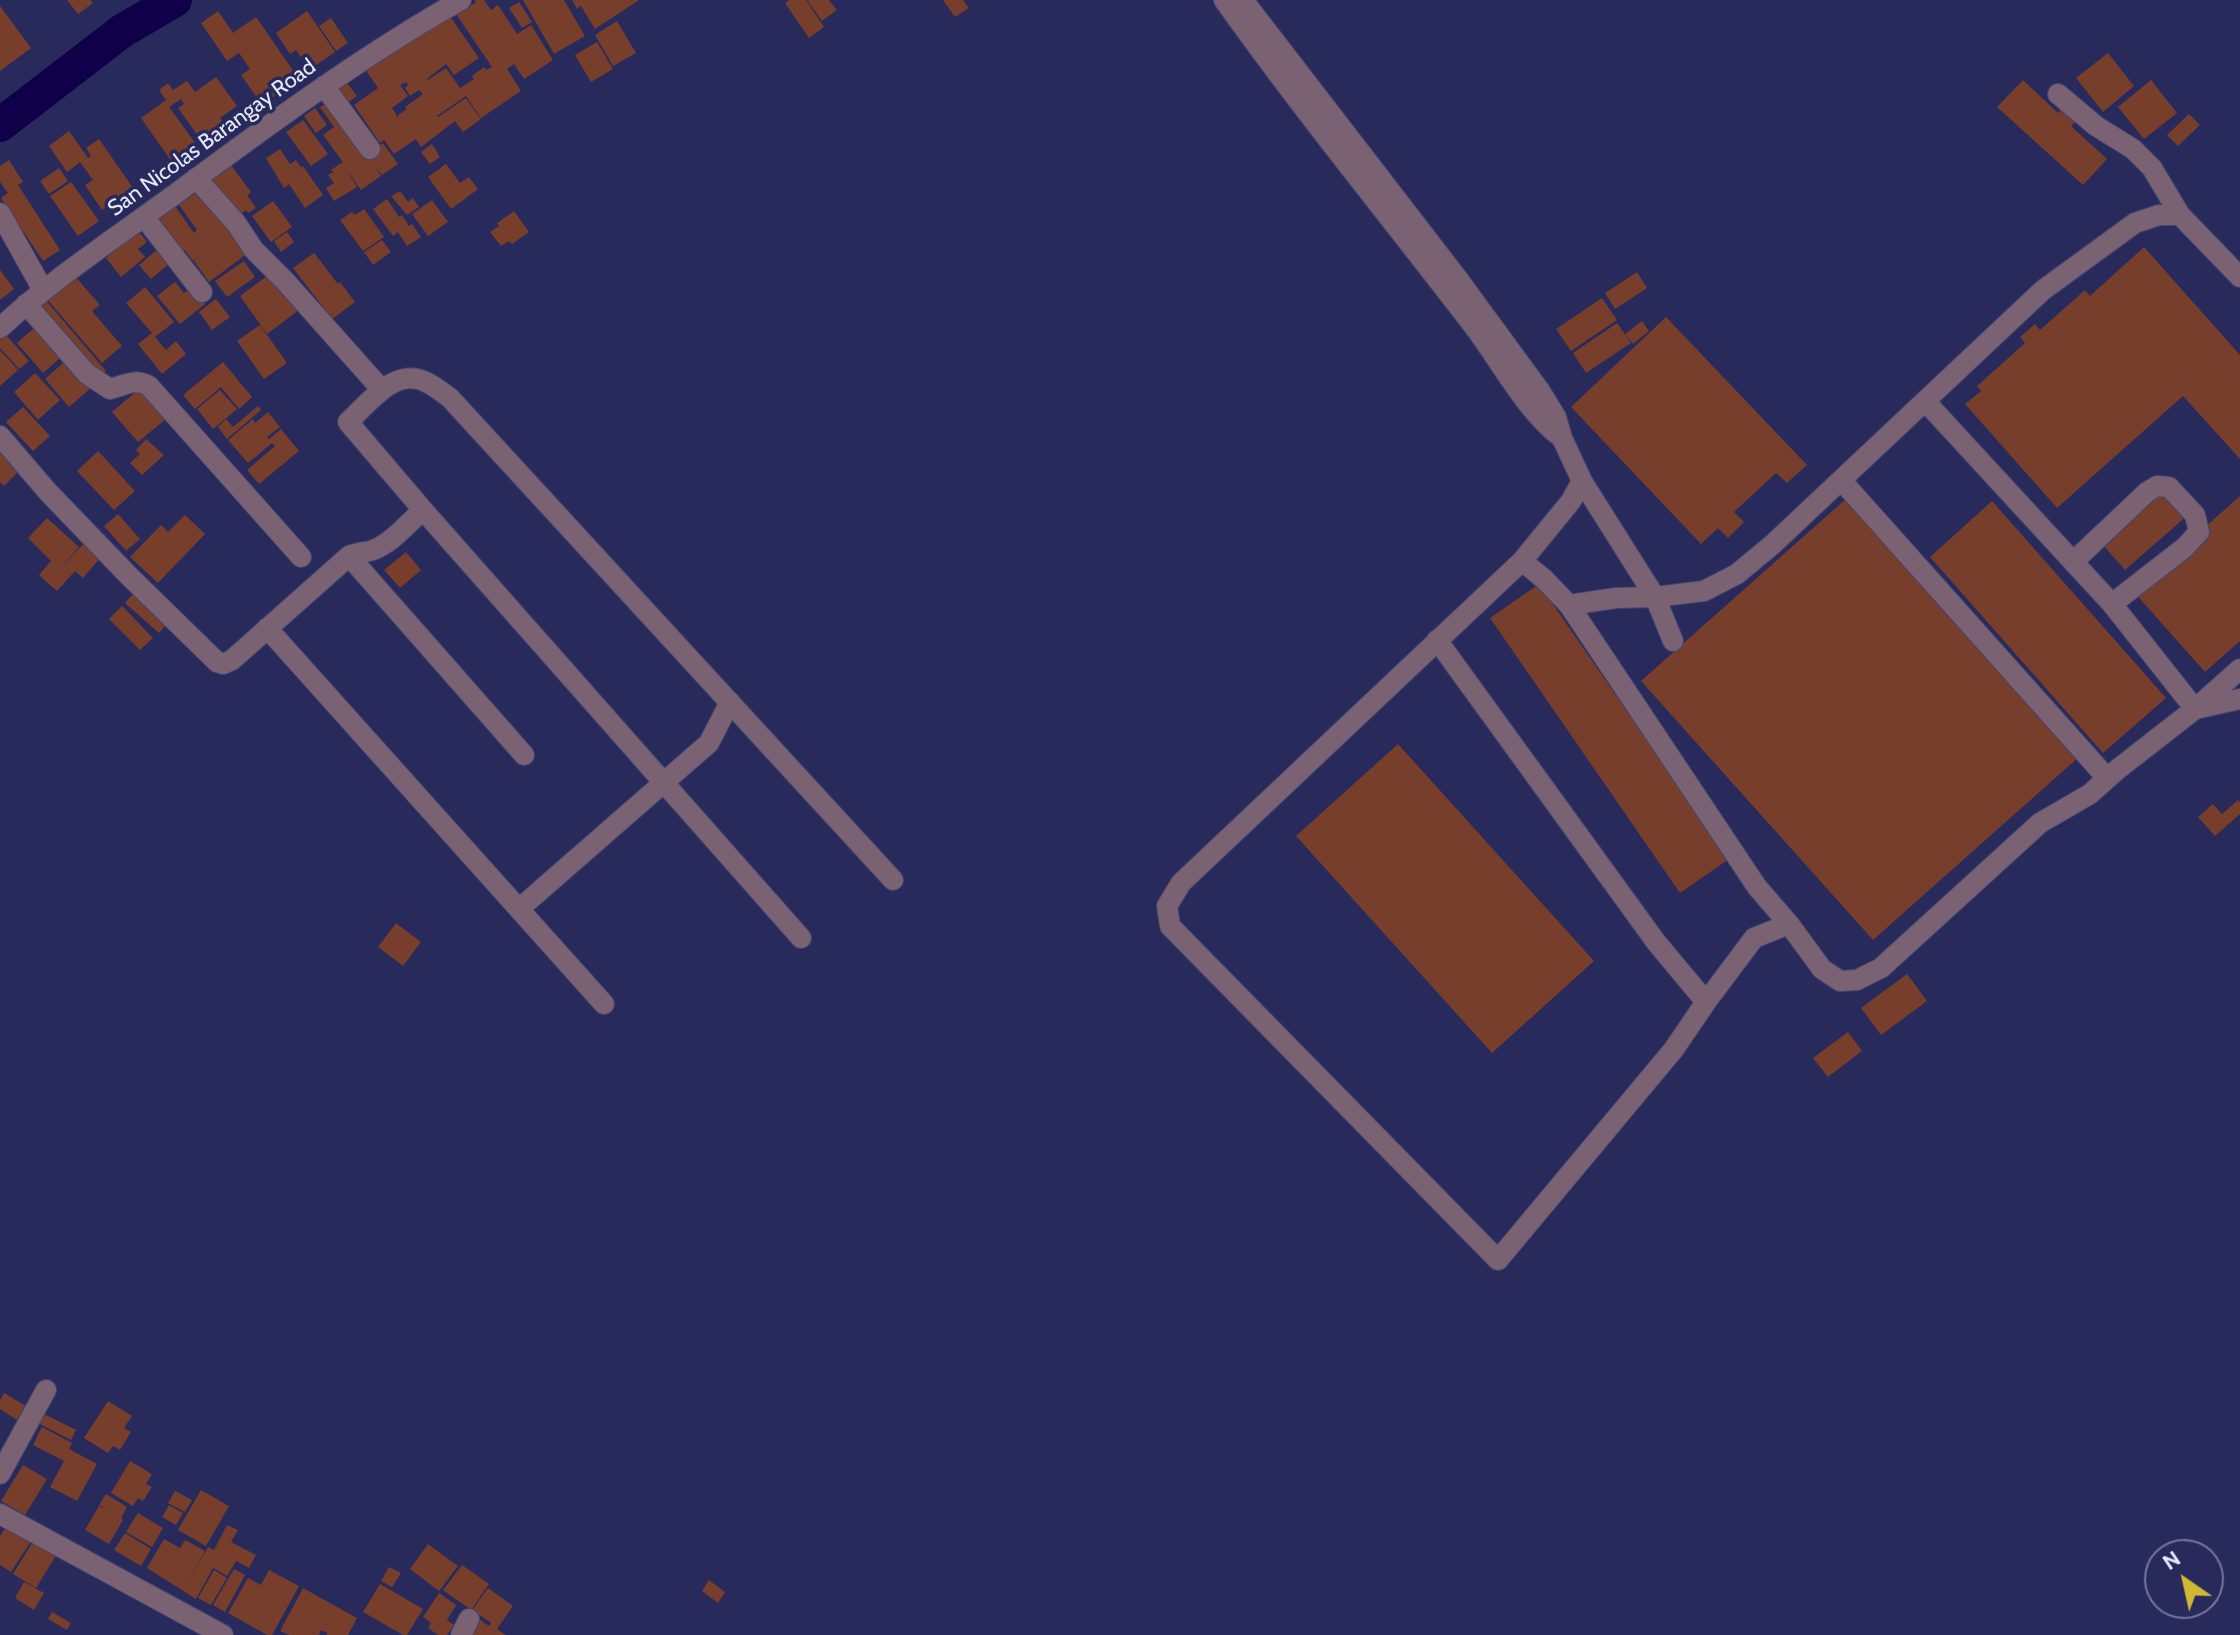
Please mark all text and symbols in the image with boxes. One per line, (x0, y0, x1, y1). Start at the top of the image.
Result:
street label: San Nicolas Barangay Road (103, 54, 321, 222)
north arrow (2144, 1539, 2224, 1619)
text: N (2157, 1545, 2185, 1576)

